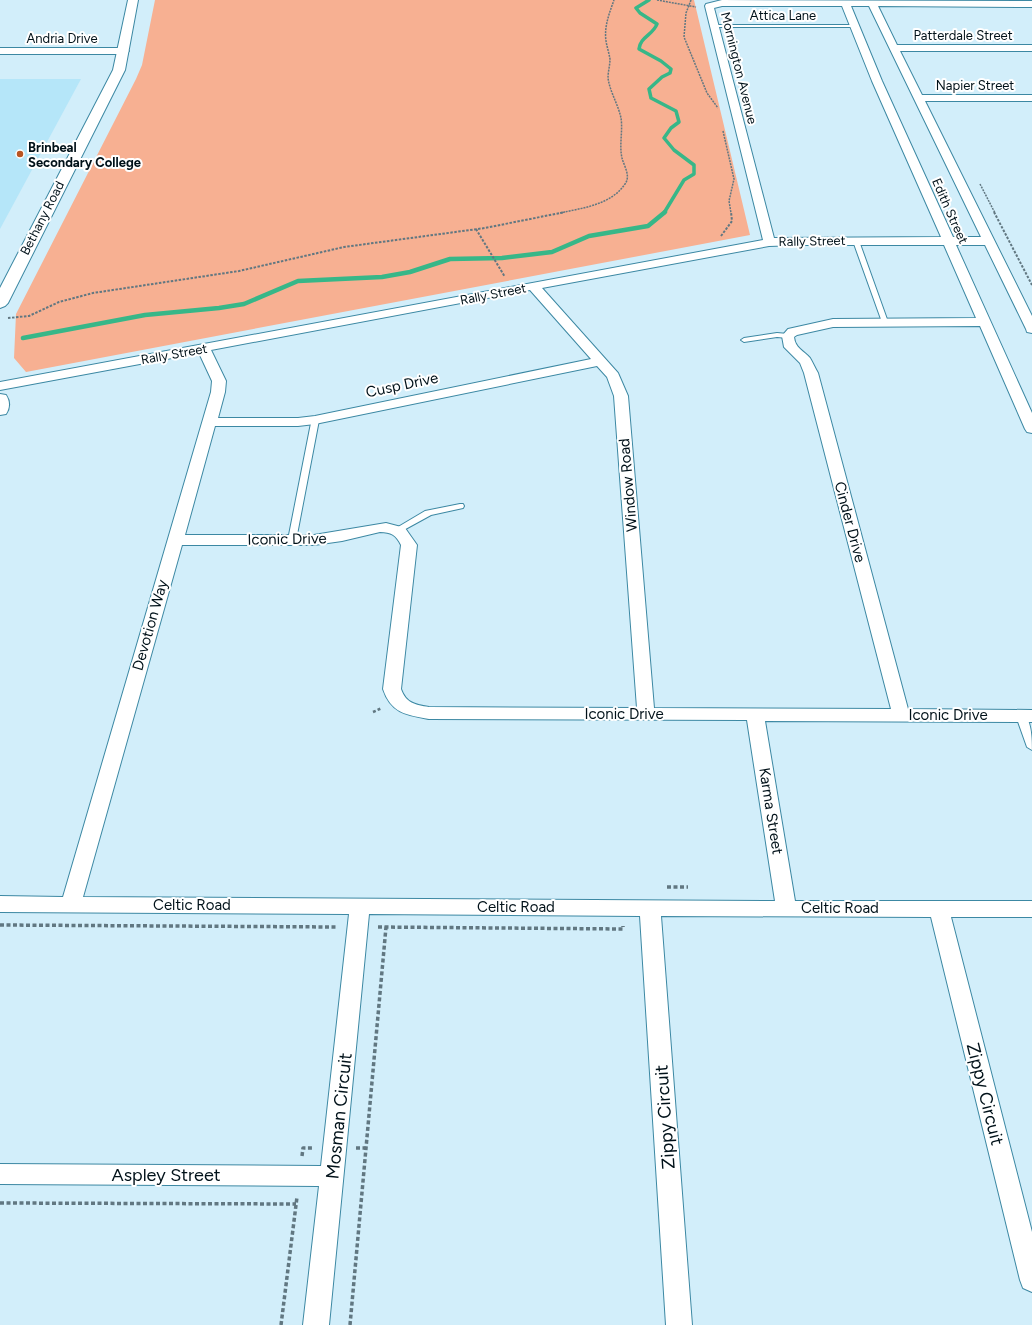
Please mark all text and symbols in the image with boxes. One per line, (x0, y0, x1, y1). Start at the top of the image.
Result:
street label: Attica Lane (750, 8, 816, 23)
street label: Mornington Avenue (718, 10, 760, 126)
street label: Patterdale Street (913, 28, 1013, 43)
street label: Andria Drive (27, 31, 98, 46)
street label: Napier Street (936, 78, 1014, 93)
place label: Brinbeal Secondary College (28, 140, 141, 170)
marker: Brinbeal Secondary College (15, 149, 25, 159)
street label: Edith Street (929, 176, 971, 246)
street label: Bethany Road (17, 179, 67, 257)
street label: Rally Street (778, 233, 846, 249)
street label: Rally Street (459, 280, 527, 308)
street label: Rally Street (140, 341, 208, 367)
street label: Cusp Drive (364, 369, 440, 401)
street label: Window Road (615, 438, 641, 532)
street label: Cinder Drive (831, 480, 869, 564)
street label: Iconic Drive (247, 529, 327, 549)
street label: Devotion Way (128, 577, 172, 673)
street label: Iconic Drive (584, 705, 664, 723)
street label: Iconic Drive (908, 706, 988, 724)
street label: Karma Street (755, 766, 787, 856)
street label: Celtic Road (153, 896, 231, 914)
street label: Celtic Road (477, 898, 555, 916)
street label: Celtic Road (801, 899, 879, 917)
street label: Zippy Circuit (962, 1041, 1008, 1148)
street label: Mosman Circuit (321, 1051, 357, 1180)
street label: Zippy Circuit (650, 1064, 680, 1170)
street label: Aspley Street (111, 1164, 221, 1186)

